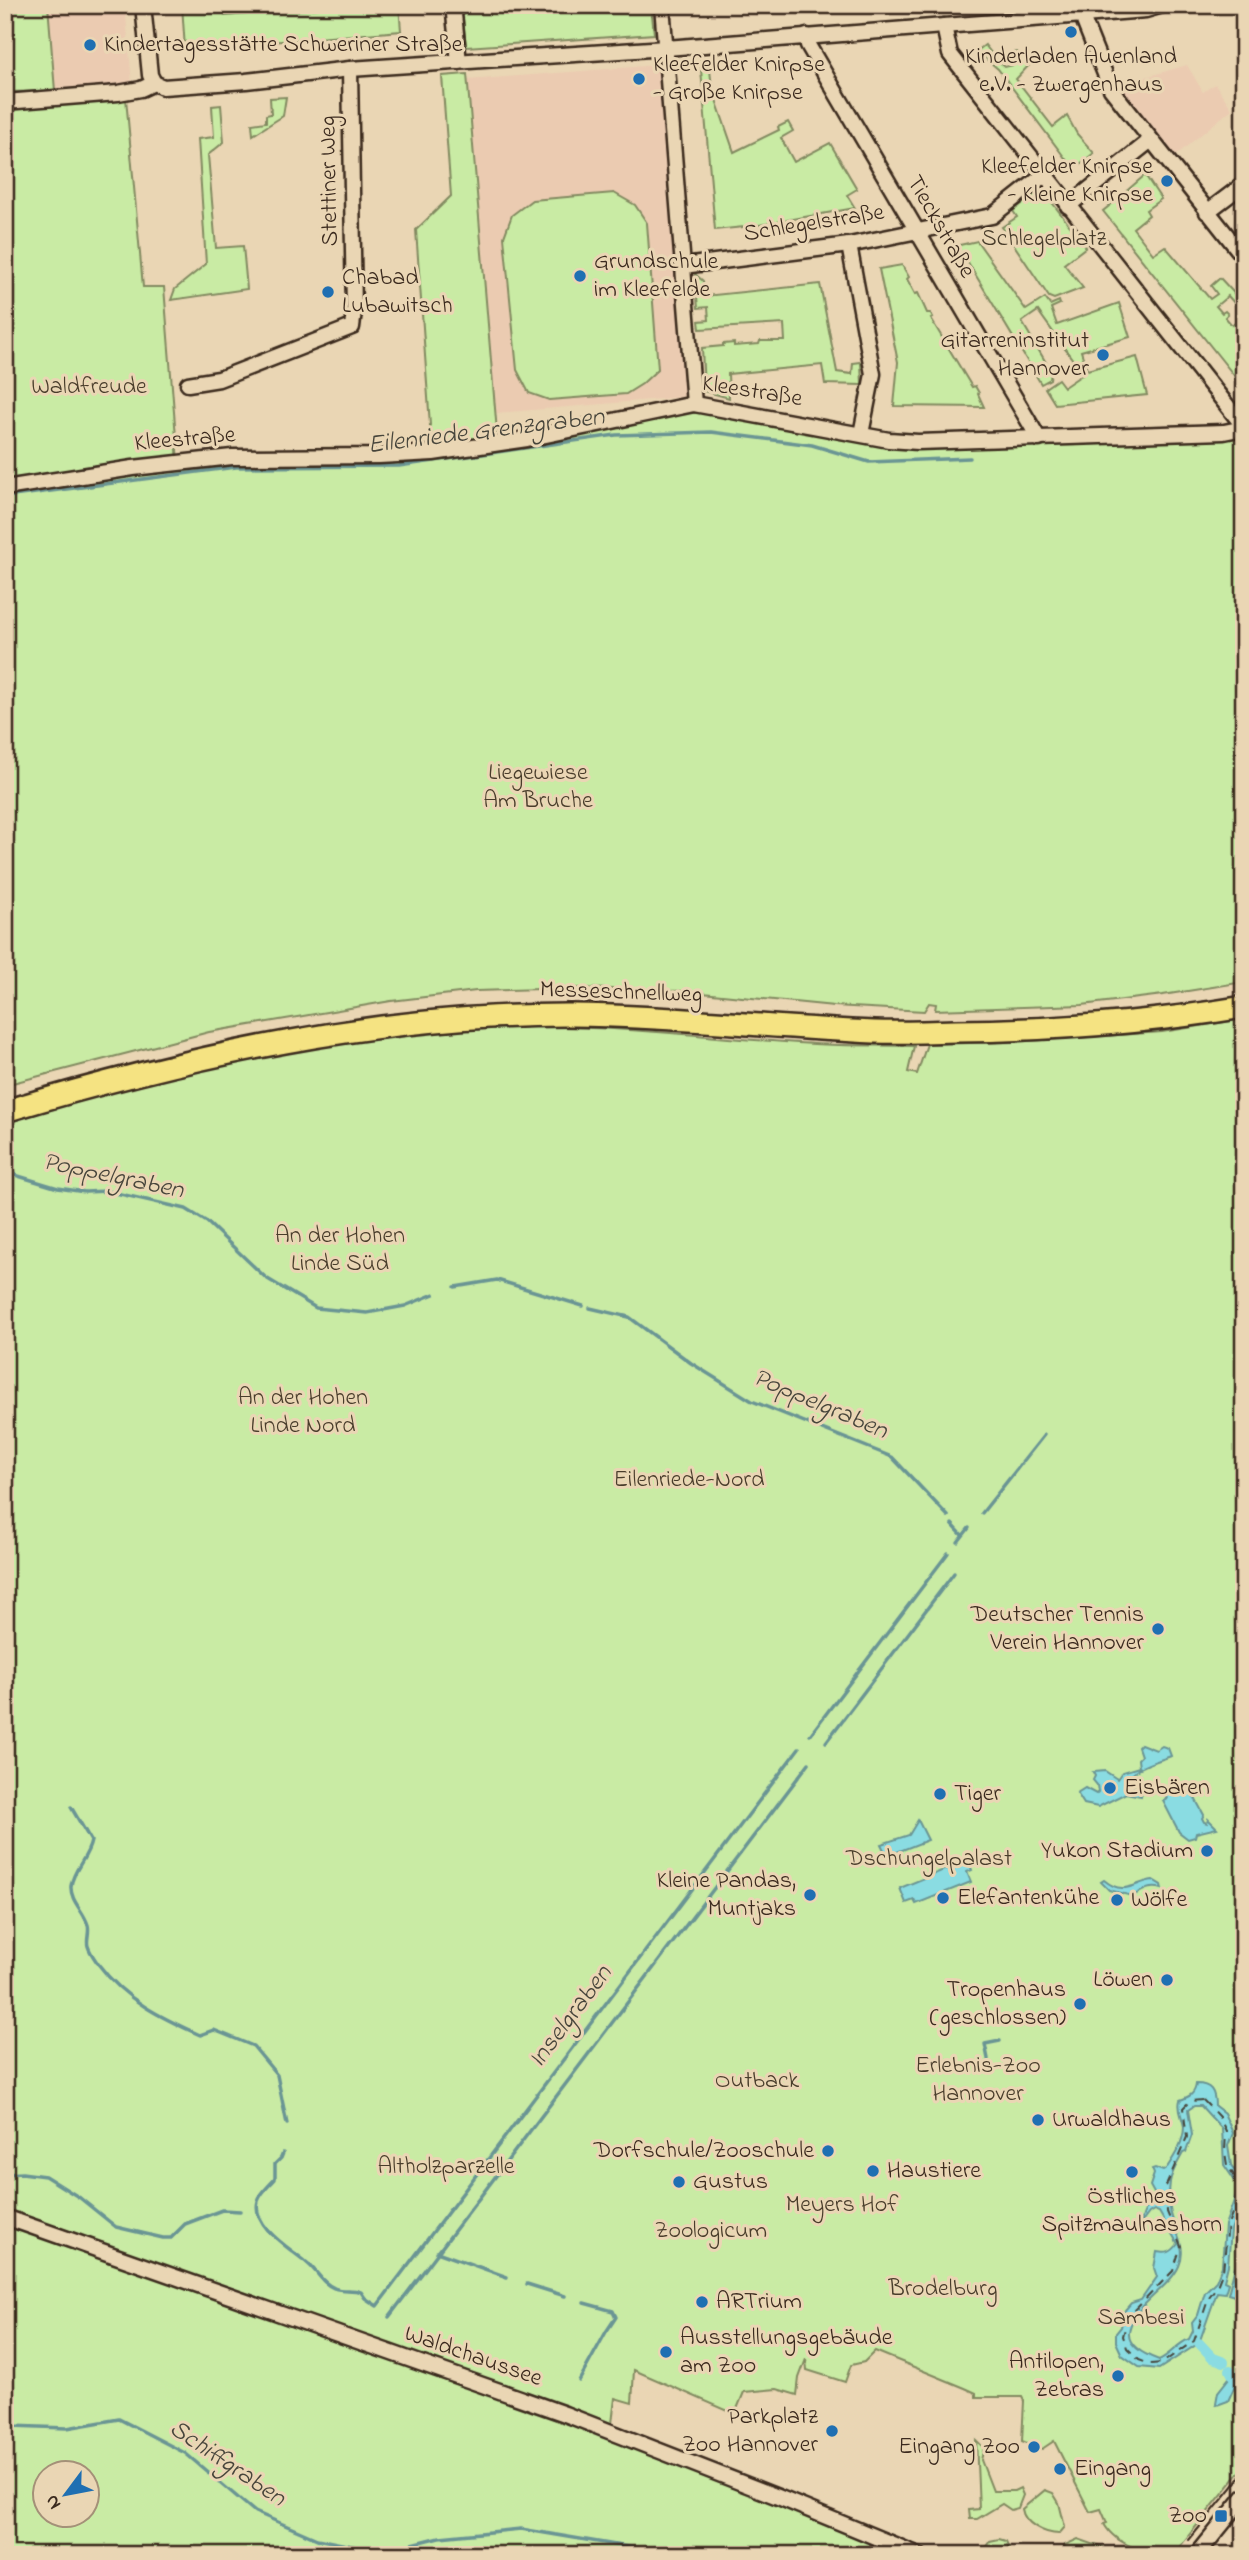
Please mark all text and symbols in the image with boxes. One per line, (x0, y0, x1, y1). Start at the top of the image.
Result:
marker: Kinderladen Auenland e.V. - Zwergenhaus (1063, 24, 1079, 40)
place label: Kindertagesstätte Schweriner Straße (104, 28, 463, 63)
marker: Kindertagesstätte Schweriner Straße (82, 37, 98, 53)
place label: Kinderladen Auenland e.V. - Zwergenhaus (965, 40, 1177, 103)
place label: Kleefelder Knirpse - Große Knirpse (653, 48, 825, 111)
marker: Kleefelder Knirpse - Große Knirpse (631, 71, 647, 87)
street label: Stettiner Weg (311, 115, 349, 247)
place label: Kleefelder Knirpse - Kleine Knirpse (981, 150, 1153, 213)
street label: Tieckstraße (896, 169, 984, 285)
marker: Kleefelder Knirpse - Kleine Knirpse (1159, 173, 1175, 189)
street label: Schlegelstraße (741, 196, 887, 252)
park label: Schlegelplatz (981, 222, 1108, 257)
place label: Grundschule im Kleefelde (594, 245, 718, 308)
place label: Chabad Lubawitsch (342, 261, 453, 324)
marker: Grundschule im Kleefelde (572, 268, 588, 284)
marker: Chabad Lubawitsch (320, 284, 336, 300)
place label: Gitarreninstitut Hannover (941, 324, 1090, 387)
marker: Gitarreninstitut Hannover (1095, 347, 1111, 363)
street label: Kleestraße (699, 367, 805, 417)
park label: Waldfreude (31, 370, 147, 405)
water label: Eilenriede Grenzgraben (366, 398, 608, 465)
street label: Kleestraße (133, 418, 237, 462)
park label: Liegewiese Am Bruche (483, 756, 593, 819)
street label: Messeschnellweg (539, 973, 703, 1013)
water label: Poppelgraben (39, 1144, 188, 1211)
park label: An der Hohen Linde Süd (275, 1219, 405, 1282)
water label: Poppelgraben (747, 1360, 894, 1451)
park label: An der Hohen Linde Nord (238, 1381, 368, 1444)
park label: Eilenriede-Nord (614, 1463, 765, 1498)
place label: Deutscher Tennis Verein Hannover (970, 1598, 1145, 1661)
marker: Deutscher Tennis Verein Hannover (1150, 1621, 1166, 1637)
place label: Eisbären (1124, 1771, 1210, 1806)
place label: Tiger (954, 1777, 1002, 1812)
marker: Eisbären (1102, 1780, 1118, 1796)
marker: Tiger (932, 1786, 948, 1802)
place label: Yukon Stadium (1041, 1834, 1193, 1869)
park label: Dschungelpalast (845, 1842, 1012, 1877)
marker: Yukon Stadium (1199, 1843, 1215, 1859)
place label: Kleine Pandas, Muntjaks (657, 1864, 796, 1927)
place label: Elefantenkühe (957, 1881, 1099, 1916)
place label: Wölfe (1131, 1883, 1188, 1918)
marker: Kleine Pandas, Muntjaks (802, 1887, 818, 1903)
marker: Elefantenkühe (935, 1890, 951, 1906)
marker: Wölfe (1109, 1892, 1125, 1908)
water label: Inselgraben (520, 1957, 623, 2076)
place label: Löwen (1093, 1963, 1153, 1998)
marker: Löwen (1159, 1972, 1175, 1988)
place label: Tropenhaus (geschlossen) (930, 1973, 1066, 2036)
marker: Tropenhaus (geschlossen) (1072, 1996, 1088, 2012)
park label: Erlebnis-Zoo Hannover (915, 2049, 1041, 2112)
park label: Outback (715, 2064, 800, 2099)
place label: Urwaldhaus (1052, 2103, 1171, 2138)
marker: Urwaldhaus (1030, 2112, 1046, 2128)
place label: Dorfschule/Zooschule (593, 2134, 814, 2169)
marker: Dorfschule/Zooschule (820, 2143, 836, 2159)
park label: Altholzparzelle (377, 2150, 515, 2185)
place label: Haustiere (887, 2154, 981, 2189)
marker: Haustiere (865, 2163, 881, 2179)
marker: Östliches Spitzmaulnashorn (1124, 2164, 1140, 2180)
place label: Gustus (693, 2165, 768, 2200)
marker: Gustus (671, 2174, 687, 2190)
place label: Östliches Spitzmaulnashorn (1042, 2180, 1222, 2243)
park label: Meyers Hof (786, 2188, 899, 2224)
park label: Zoologicum (655, 2214, 767, 2249)
park label: Brodelburg (888, 2272, 997, 2307)
place label: ARTrium (716, 2285, 802, 2320)
marker: ARTrium (694, 2294, 710, 2310)
park label: Sambesi (1098, 2301, 1184, 2336)
street label: Waldchaussee (399, 2317, 547, 2397)
place label: Ausstellungsgebäude am Zoo (680, 2321, 893, 2384)
marker: Ausstellungsgebäude am Zoo (658, 2344, 674, 2360)
place label: Antilopen, Zebras (1009, 2345, 1104, 2408)
marker: Antilopen, Zebras (1110, 2368, 1126, 2384)
place label: Parkplatz Zoo Hannover (682, 2400, 819, 2463)
water label: Schiffgraben (161, 2411, 294, 2518)
marker: Parkplatz Zoo Hannover (824, 2423, 840, 2439)
place label: Eingang Zoo (898, 2430, 1020, 2465)
marker: Eingang Zoo (1026, 2439, 1042, 2455)
place label: Eingang (1074, 2452, 1151, 2487)
north arrow (32, 2458, 102, 2528)
marker: Eingang (1052, 2461, 1068, 2477)
text: N (39, 2489, 69, 2514)
place label: Zoo (1168, 2499, 1207, 2534)
marker: Zoo (1213, 2508, 1229, 2524)

